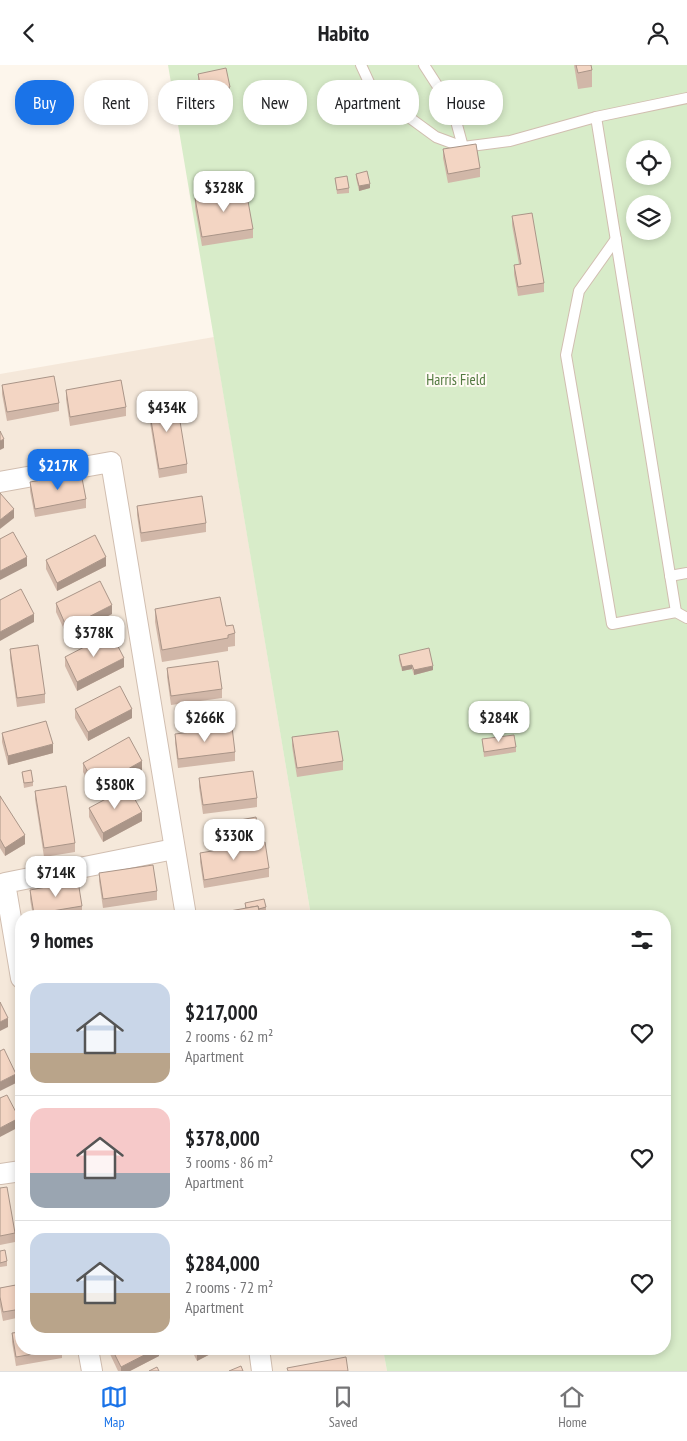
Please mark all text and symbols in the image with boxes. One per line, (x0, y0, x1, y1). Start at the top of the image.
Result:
icon: back (15, 19, 43, 47)
text: Habito (318, 19, 369, 47)
icon: person (644, 19, 672, 47)
chip: Buy (15, 80, 74, 125)
chip: Rent (84, 80, 148, 125)
chip: Filters (158, 80, 233, 125)
chip: New (243, 80, 307, 125)
chip: Apartment (317, 80, 419, 125)
chip: House (429, 80, 503, 125)
map controls (626, 140, 671, 240)
button: locate (626, 140, 671, 185)
pin: $328K (189, 171, 259, 213)
text: $328K (205, 177, 243, 197)
button: layers (626, 195, 671, 240)
park label: Harris Field (426, 370, 486, 389)
pin: $434K (132, 391, 202, 433)
text: $434K (148, 397, 186, 417)
pin: $217K (23, 449, 93, 491)
text: $217K (39, 455, 77, 475)
pin: $378K (59, 615, 129, 658)
text: $378K (75, 622, 113, 642)
pin: $266K (170, 701, 240, 743)
pin: $284K (464, 701, 534, 743)
text: $266K (186, 707, 224, 727)
text: $284K (480, 707, 518, 727)
pin: $580K (80, 767, 150, 810)
text: $580K (96, 774, 134, 794)
pin: $330K (199, 819, 269, 861)
text: $330K (215, 825, 253, 845)
pin: $714K (21, 855, 91, 898)
text: $714K (37, 862, 75, 882)
icon: filters (628, 926, 656, 954)
text: 9 homes (30, 927, 93, 954)
text: $217,000 (185, 999, 258, 1026)
icon: home (70, 1003, 130, 1063)
icon: heart (628, 1019, 656, 1047)
text: 2 rooms · 62 m² (185, 1026, 273, 1046)
text: Apartment (185, 1046, 244, 1066)
text: $378,000 (185, 1125, 260, 1152)
icon: home (70, 1128, 130, 1188)
icon: heart (628, 1144, 656, 1172)
text: 3 rooms · 86 m² (185, 1152, 273, 1172)
text: Apartment (185, 1172, 244, 1192)
text: $284,000 (185, 1250, 260, 1277)
icon: home (70, 1253, 130, 1313)
icon: heart (628, 1269, 656, 1297)
text: 2 rooms · 72 m² (185, 1277, 273, 1297)
text: Apartment (185, 1297, 244, 1317)
tab: Map (100, 1383, 128, 1431)
tab: Saved (329, 1383, 358, 1431)
tab: Home (558, 1383, 587, 1431)

